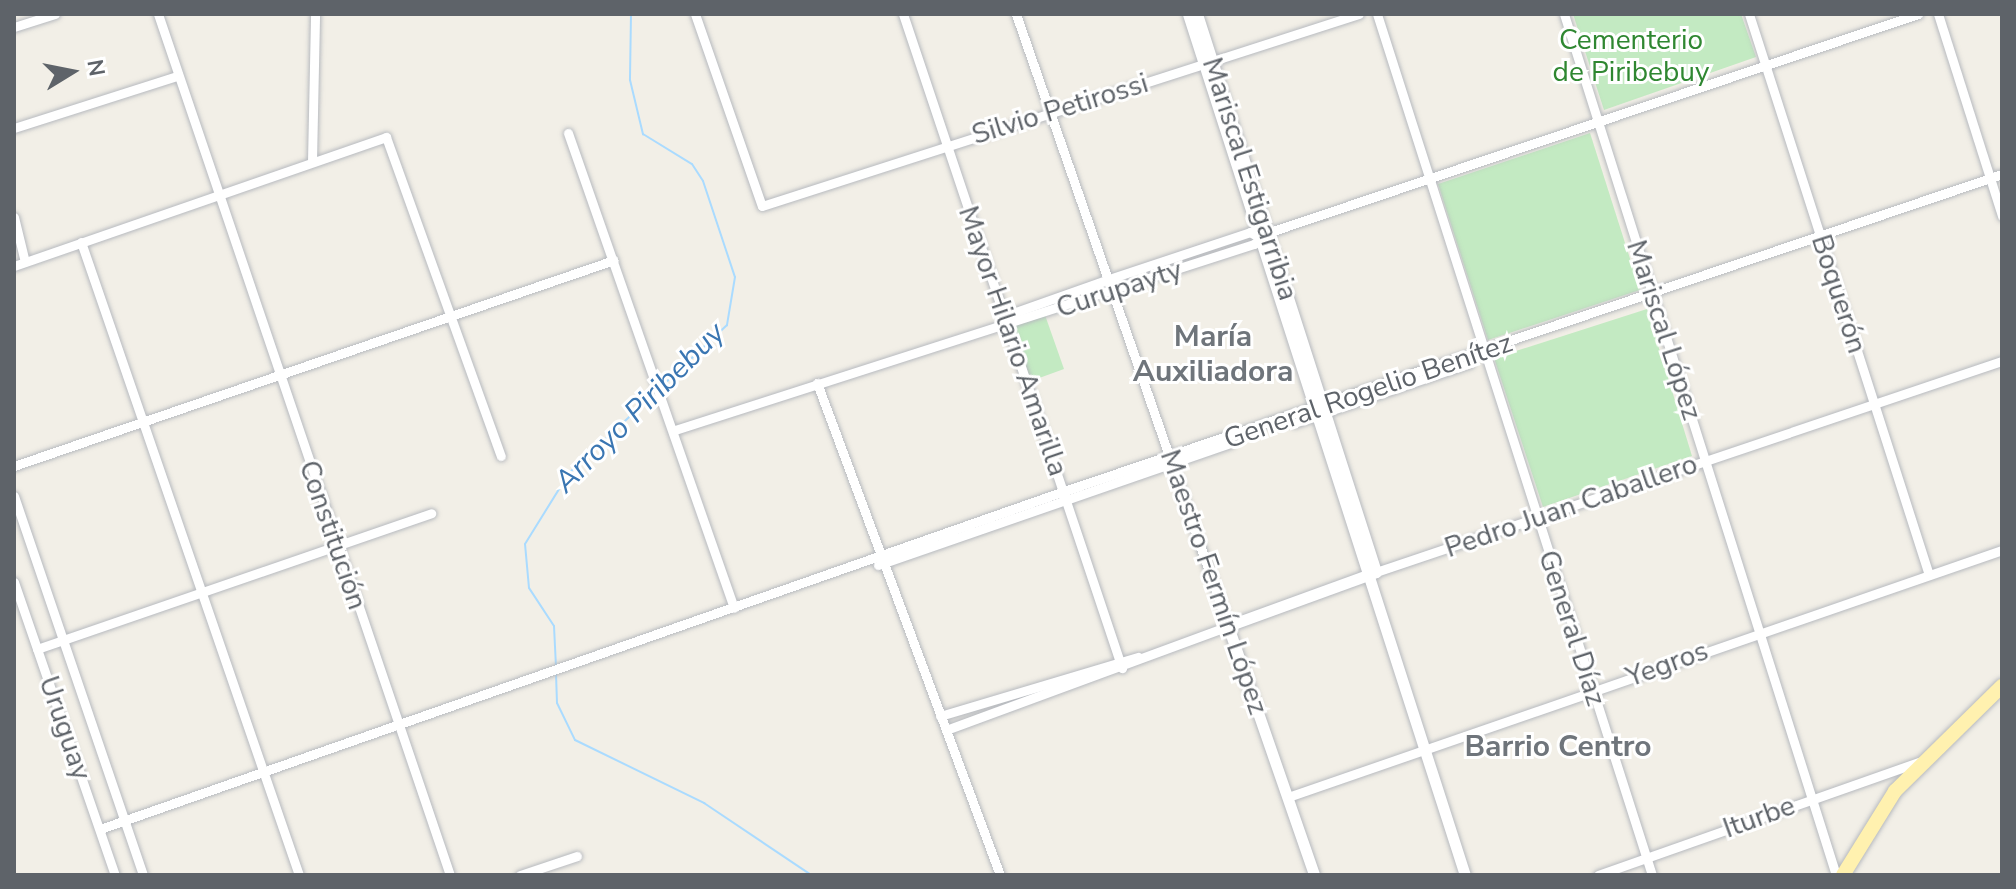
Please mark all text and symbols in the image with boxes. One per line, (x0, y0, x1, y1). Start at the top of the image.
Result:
park label: Cementerio de Piribebuy (1553, 23, 1709, 89)
north arrow (32, 32, 112, 112)
street label: Mariscal Estigarribia (1195, 53, 1305, 305)
text: N (79, 57, 112, 79)
street label: Silvio Petirossi (968, 66, 1152, 152)
street label: Mayor Hilario Amarilla (951, 202, 1075, 480)
street label: Boquerón (1804, 230, 1874, 358)
street label: Mariscal López (1619, 236, 1709, 424)
street label: Curupayty (1052, 253, 1186, 325)
water label: Arroyo Piribebuy (547, 315, 733, 501)
district label: María Auxiliadora (1133, 319, 1293, 390)
street label: General Rogelio Benítez (1219, 326, 1517, 456)
street label: Maestro Fermín López (1153, 445, 1275, 719)
street label: Pedro Juan Caballero (1440, 447, 1702, 565)
street label: Constitución (292, 456, 374, 614)
street label: General Díaz (1531, 546, 1613, 710)
street label: Yegros (1621, 634, 1713, 694)
street label: Uruguay (32, 672, 98, 784)
district label: Barrio Centro (1464, 729, 1652, 765)
street label: Iturbe (1719, 789, 1799, 845)

